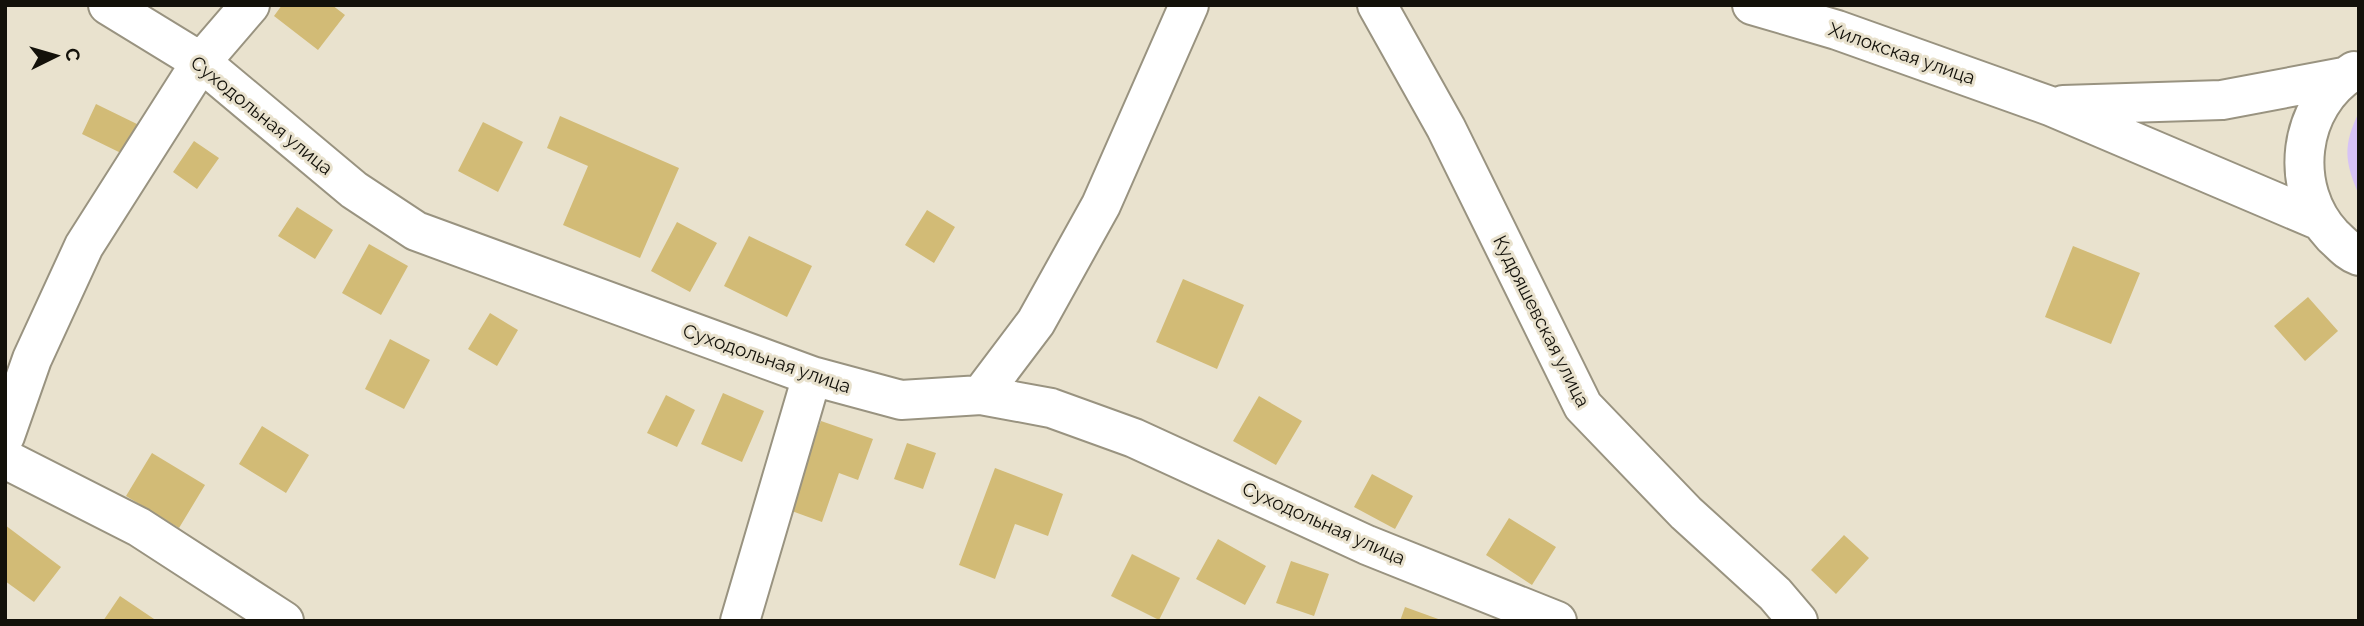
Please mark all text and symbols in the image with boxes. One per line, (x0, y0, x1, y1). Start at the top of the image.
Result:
street label: Хилокская улица (1826, 18, 1978, 88)
north arrow (21, 21, 91, 91)
text: С (61, 47, 84, 62)
street label: Суходольная улица (187, 51, 337, 179)
street label: Кудряшевская улица (1489, 232, 1595, 410)
street label: Суходольная улица (680, 319, 854, 397)
street label: Суходольная улица (1239, 477, 1409, 569)

